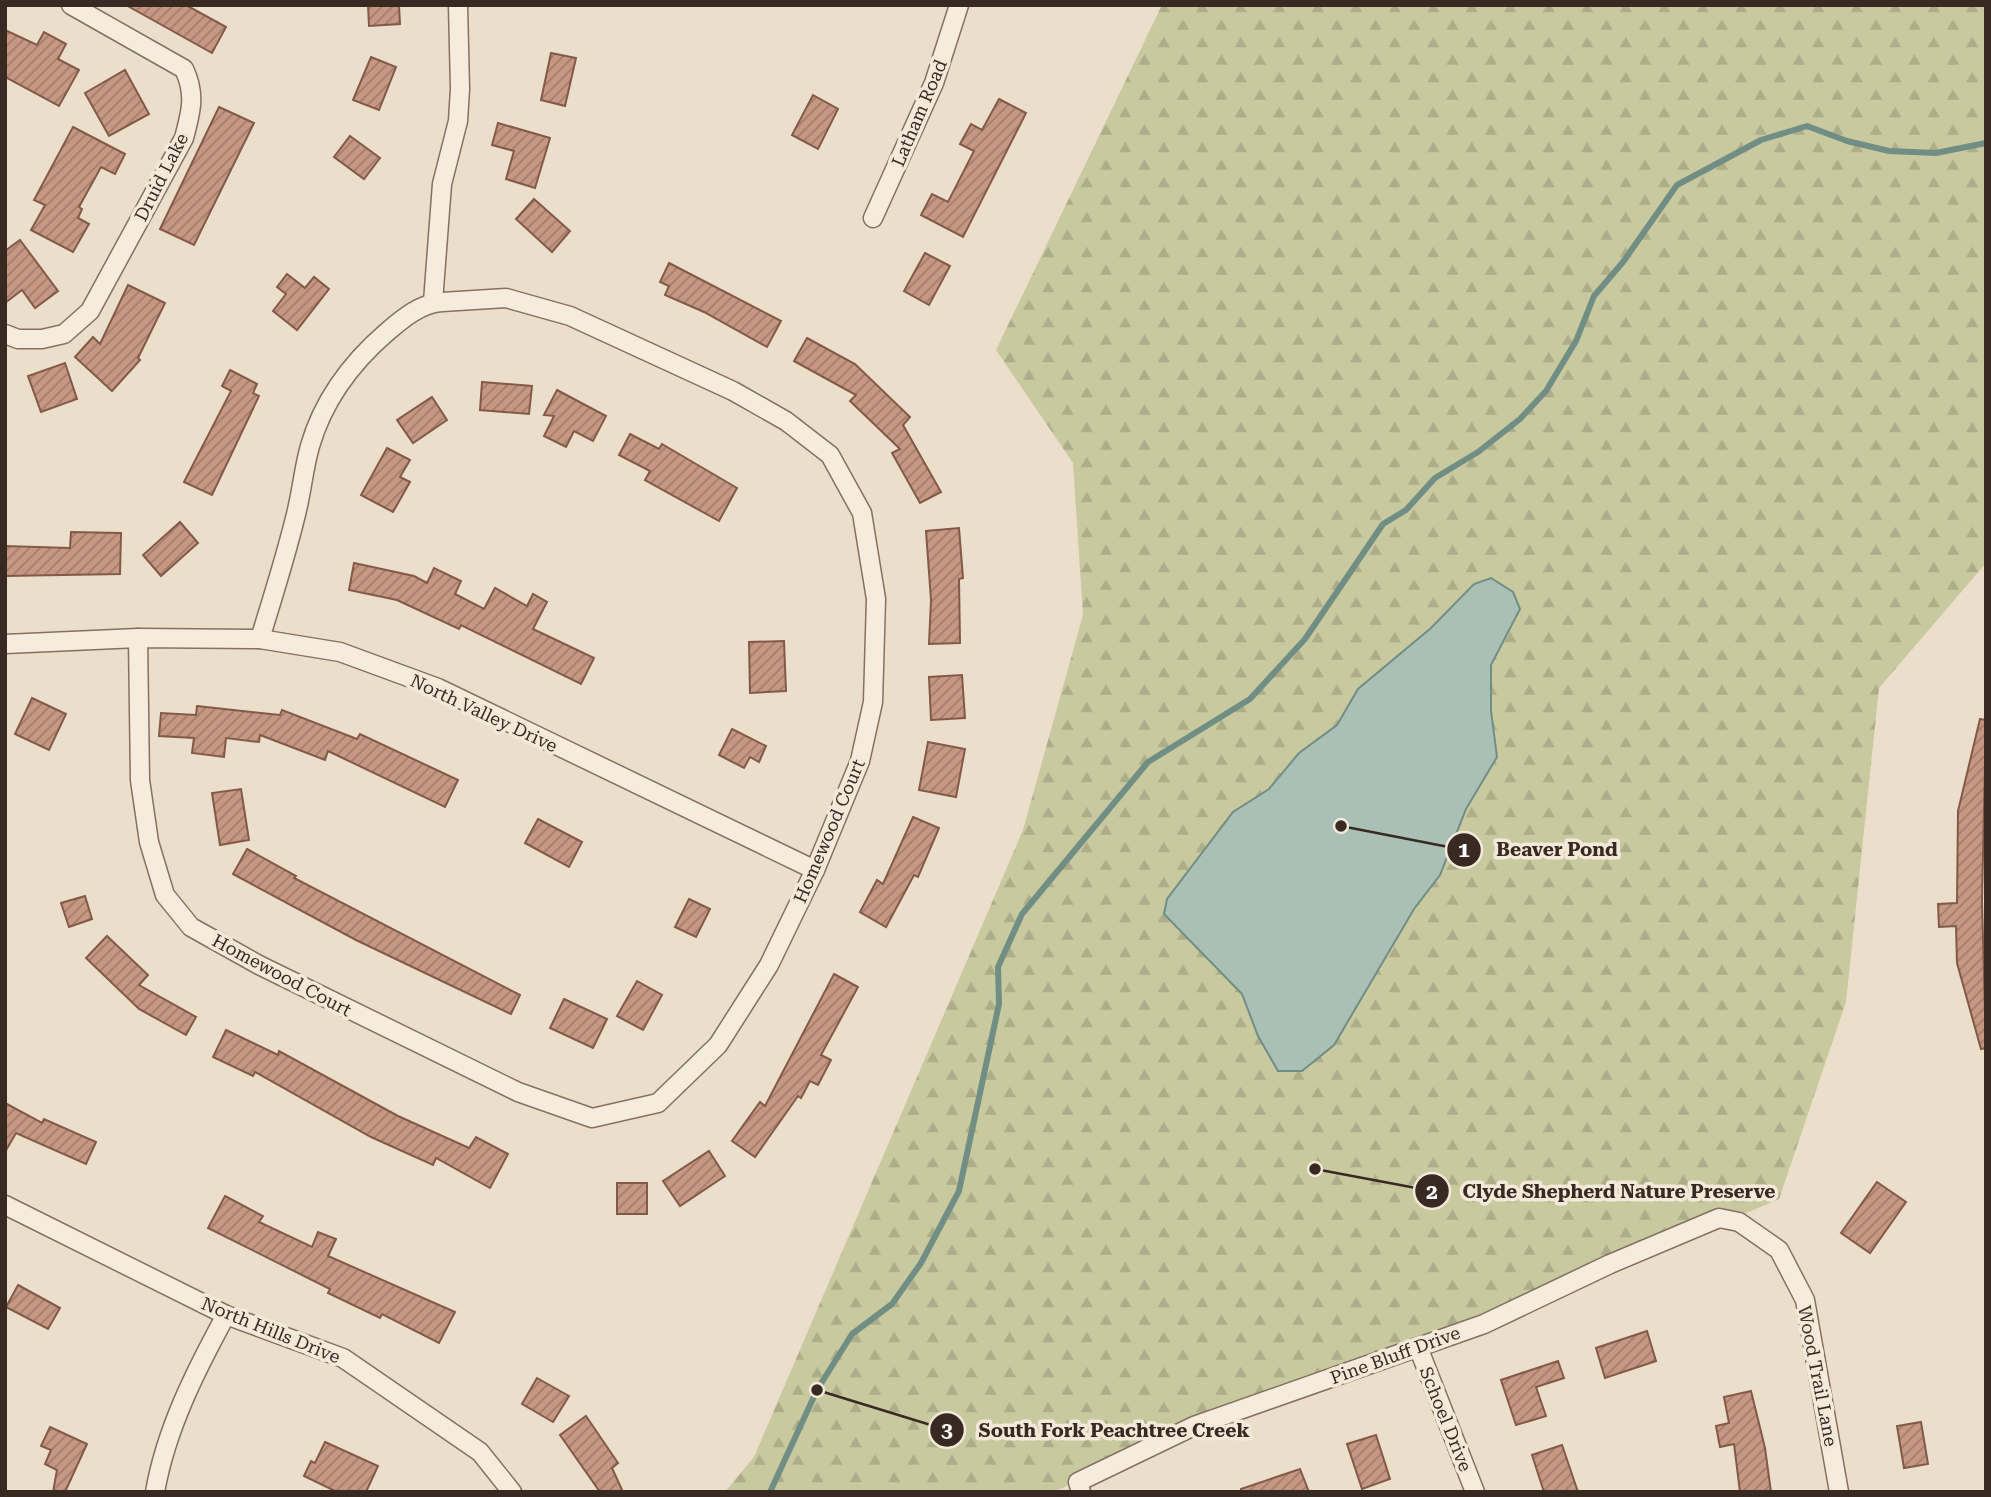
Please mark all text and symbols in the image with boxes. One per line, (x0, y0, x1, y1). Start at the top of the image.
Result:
street label: Latham Road (887, 56, 951, 170)
street label: Druid Lake (130, 129, 192, 225)
street label: North Valley Drive (407, 670, 561, 756)
street label: Homewood Court (789, 756, 869, 906)
callout: Beaver Pond (1447, 830, 1631, 870)
text: 1 (1458, 838, 1470, 862)
text: Beaver Pond (1496, 838, 1618, 861)
street label: Homewood Court (209, 929, 355, 1021)
callout: Clyde Shepherd Nature Preserve (1414, 1171, 1790, 1211)
text: 2 (1426, 1180, 1438, 1204)
text: Clyde Shepherd Nature Preserve (1463, 1180, 1775, 1203)
street label: North Hills Drive (199, 1293, 344, 1367)
street label: Wood Trail Lane (1794, 1304, 1842, 1448)
street label: Pine Bluff Drive (1327, 1322, 1463, 1388)
street label: Schoel Drive (1415, 1364, 1477, 1475)
callout: South Fork Peachtree Creek (929, 1410, 1263, 1450)
text: 3 (941, 1418, 953, 1442)
text: South Fork Peachtree Creek (978, 1419, 1250, 1442)

